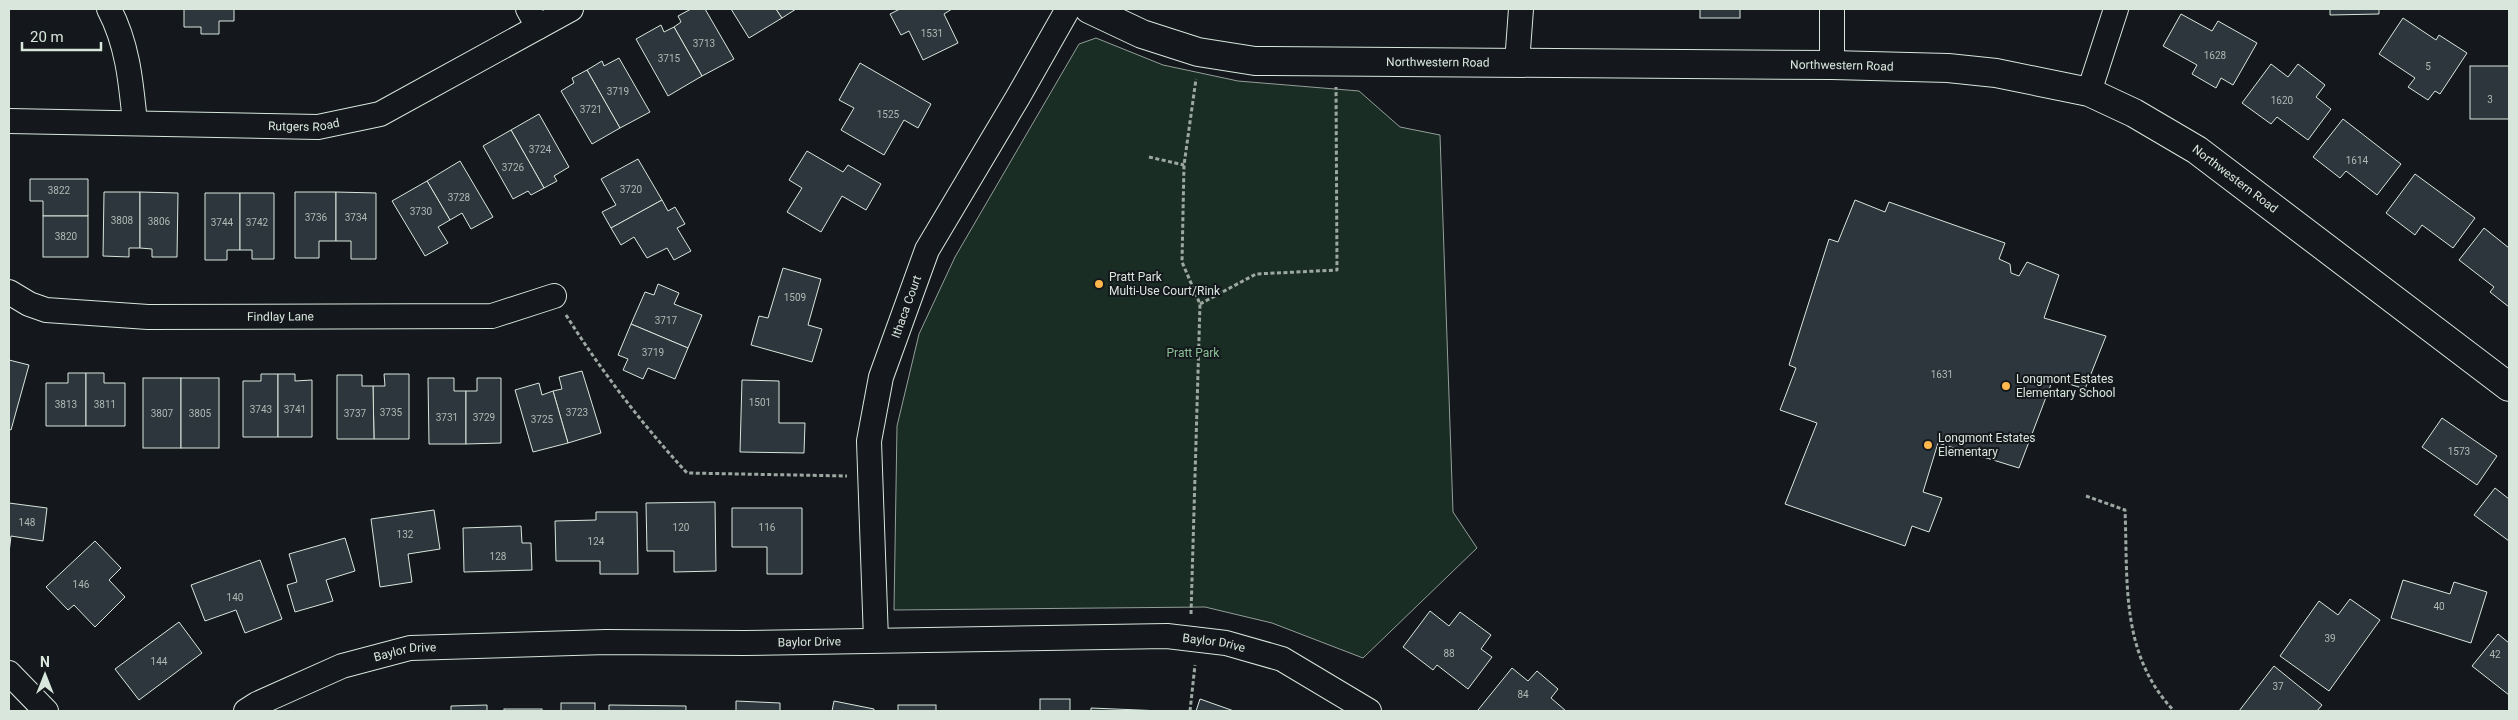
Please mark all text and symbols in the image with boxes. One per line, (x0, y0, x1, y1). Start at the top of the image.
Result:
scale bar (22, 20, 101, 52)
text: 20 m (30, 28, 64, 46)
house number: 1531 (921, 28, 943, 39)
house number: 3713 (693, 38, 715, 49)
house number: 1628 (2204, 50, 2227, 61)
house number: 3715 (658, 53, 681, 64)
street label: Northwestern Road (1386, 55, 1490, 70)
street label: Northwestern Road (1790, 58, 1894, 74)
house number: 5 (2425, 61, 2431, 72)
house number: 3719 (607, 86, 629, 97)
house number: 3 (2487, 94, 2493, 105)
house number: 1620 (2271, 95, 2294, 106)
house number: 3721 (580, 104, 602, 115)
house number: 1525 (877, 109, 900, 120)
street label: Rutgers Road (268, 116, 341, 134)
street label: Northwestern Road (2190, 142, 2281, 216)
house number: 3724 (529, 144, 552, 155)
house number: 1614 (2346, 155, 2369, 166)
house number: 3726 (502, 162, 525, 173)
house number: 3720 (620, 184, 643, 195)
house number: 3822 (48, 185, 71, 196)
house number: 3728 (448, 192, 471, 203)
house number: 3730 (410, 206, 433, 217)
house number: 3736 (305, 212, 328, 223)
house number: 3734 (345, 212, 368, 223)
house number: 3808 (111, 215, 134, 226)
house number: 3806 (148, 216, 171, 227)
house number: 3744 (211, 217, 234, 228)
house number: 3742 (246, 217, 269, 228)
house number: 3820 (55, 231, 78, 242)
place label: Pratt Park Multi-Use Court/Rink (1109, 270, 1221, 298)
street label: Ithaca Court (889, 273, 924, 340)
marker: Pratt Park Multi-Use Court/Rink (1093, 278, 1105, 290)
house number: 1509 (784, 292, 806, 303)
street label: Findlay Lane (247, 310, 314, 324)
house number: 3717 (655, 315, 678, 326)
park label: Pratt Park (1167, 346, 1220, 360)
house number: 3719 (642, 347, 664, 358)
house number: 1631 (1931, 369, 1953, 380)
place label: Longmont Estates Elementary School (2016, 372, 2116, 400)
marker: Longmont Estates Elementary School (2000, 380, 2012, 392)
house number: 1501 (749, 397, 771, 408)
house number: 3813 (55, 399, 77, 410)
house number: 3811 (94, 399, 116, 410)
house number: 3743 (250, 404, 272, 415)
house number: 3741 (284, 404, 306, 415)
house number: 3735 (380, 407, 403, 418)
house number: 3723 (566, 407, 588, 418)
house number: 3807 (151, 408, 174, 419)
house number: 3805 (189, 408, 212, 419)
house number: 3737 (344, 408, 367, 419)
house number: 3731 (436, 412, 458, 423)
house number: 3729 (473, 412, 495, 423)
house number: 3725 (531, 414, 554, 425)
place label: Longmont Estates Elementary (1938, 431, 2036, 459)
marker: Longmont Estates Elementary (1922, 439, 1934, 451)
house number: 1573 (2448, 446, 2470, 457)
house number: 148 (19, 517, 36, 528)
house number: 120 (673, 522, 690, 533)
house number: 116 (759, 522, 776, 533)
house number: 132 (397, 529, 414, 540)
house number: 124 (588, 536, 605, 547)
house number: 128 (490, 551, 507, 562)
house number: 146 (73, 579, 90, 590)
house number: 140 (227, 592, 244, 603)
house number: 40 (2433, 601, 2445, 612)
street label: Baylor Drive (1182, 631, 1247, 655)
house number: 39 (2324, 633, 2336, 644)
street label: Baylor Drive (778, 634, 841, 649)
street label: Baylor Drive (372, 640, 436, 664)
house number: 88 (1443, 648, 1455, 659)
house number: 42 (2489, 649, 2501, 660)
north arrow (20, 650, 70, 700)
text: N (40, 654, 50, 670)
house number: 144 (151, 656, 168, 667)
house number: 37 (2272, 681, 2284, 692)
house number: 84 (1517, 689, 1529, 700)

